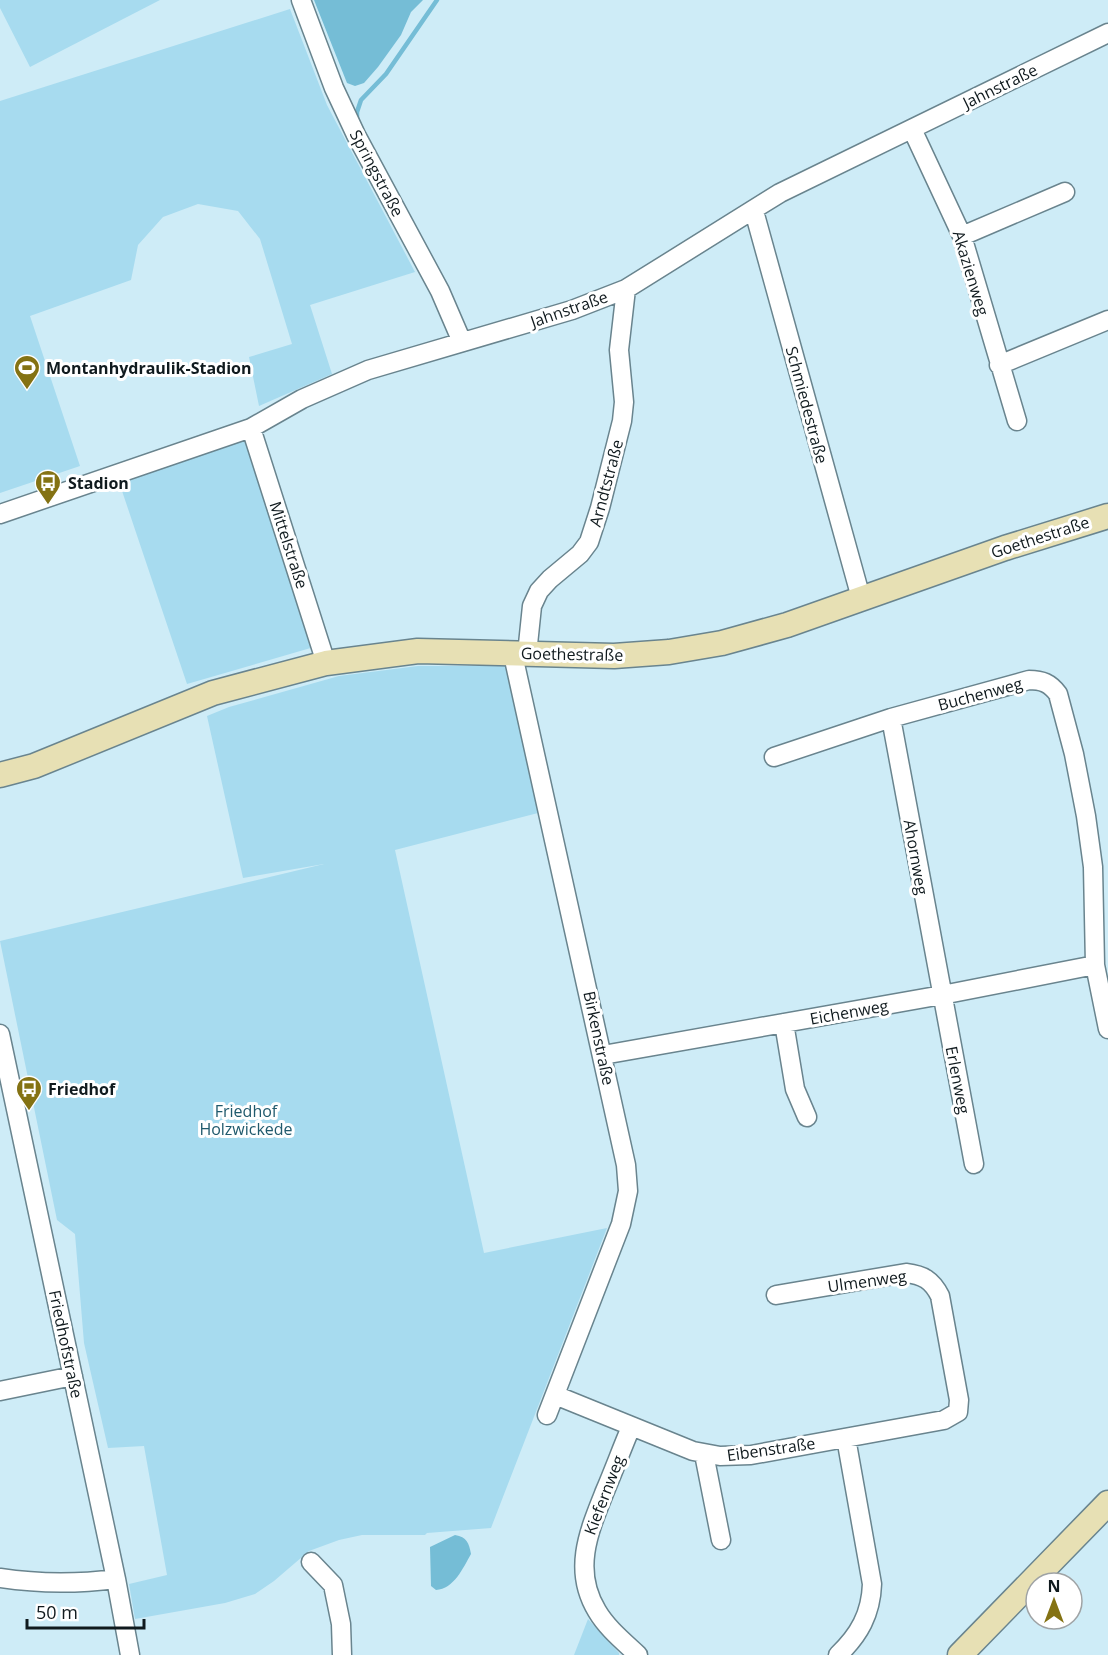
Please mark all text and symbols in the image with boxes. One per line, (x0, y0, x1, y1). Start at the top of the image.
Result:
street label: Jahnstraße (957, 58, 1041, 114)
street label: Springstraße (345, 126, 409, 220)
street label: Akazienweg (948, 228, 994, 319)
street label: Jahnstraße (525, 285, 611, 333)
street label: Schmiedestraße (781, 344, 833, 466)
sports icon: Montanhydraulik-Stadion (12, 353, 42, 391)
place label: Montanhydraulik-Stadion (46, 357, 252, 379)
street label: Arndtstraße (584, 437, 628, 529)
bus stop icon: Stadion (33, 468, 63, 506)
place label: Stadion (68, 472, 129, 494)
street label: Mittelstraße (265, 499, 313, 591)
street label: Goethestraße (988, 511, 1092, 563)
street label: Goethestraße (521, 642, 623, 666)
street label: Buchenweg (935, 672, 1025, 716)
street label: Ahornweg (899, 818, 933, 897)
street label: Birkenstraße (578, 989, 620, 1087)
street label: Eichenweg (808, 994, 890, 1030)
street label: Erlenweg (941, 1044, 975, 1116)
bus stop icon: Friedhof (14, 1074, 44, 1112)
place label: Friedhof (48, 1078, 116, 1100)
park label: Friedhof Holzwickede (199, 1100, 293, 1140)
street label: Ulmenweg (826, 1265, 908, 1297)
street label: Friedhofstraße (44, 1288, 88, 1400)
street label: Eibenstraße (725, 1432, 817, 1466)
street label: Kiefernweg (579, 1452, 629, 1538)
north arrow (1024, 1571, 1084, 1631)
text: N (1047, 1575, 1061, 1597)
scale bar (27, 1592, 144, 1630)
text: 50 m (36, 1600, 78, 1624)

